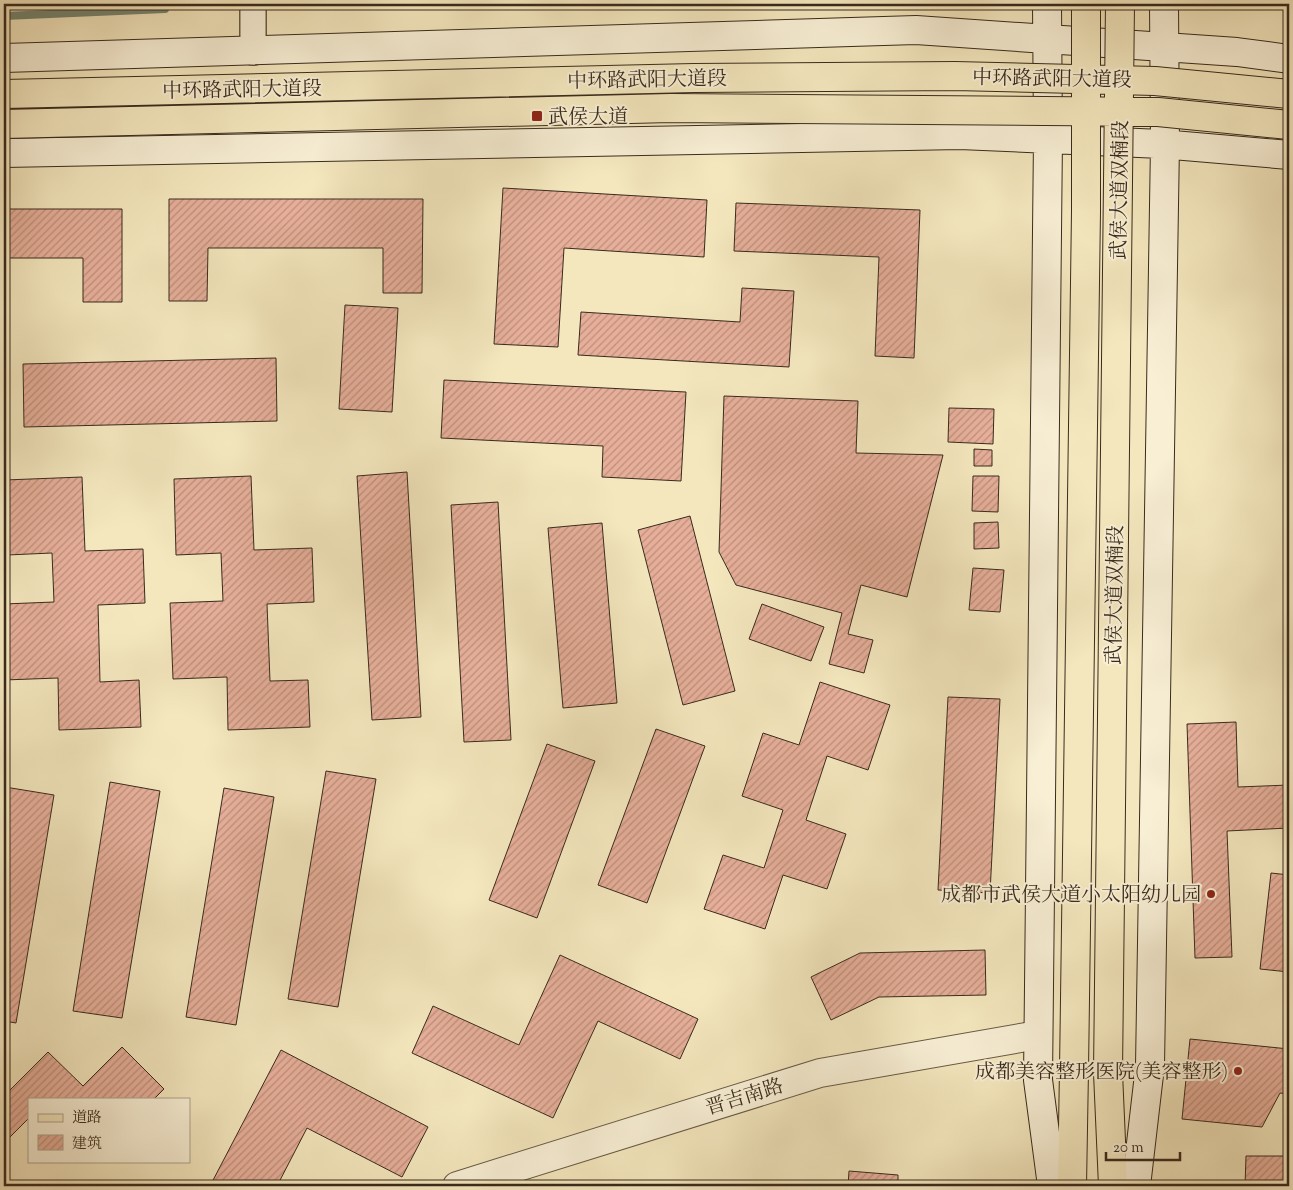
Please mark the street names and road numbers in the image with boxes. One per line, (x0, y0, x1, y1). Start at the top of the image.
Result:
street label: 中环路武阳大道段 (972, 65, 1132, 96)
street label: 中环路武阳大道段 (567, 66, 727, 97)
street label: 中环路武阳大道段 (162, 76, 322, 107)
street label: 武侯大道双楠段 (1106, 120, 1137, 260)
street label: 武侯大道双楠段 (1101, 525, 1132, 665)
street label: 晋吉南路 (702, 1073, 787, 1124)

